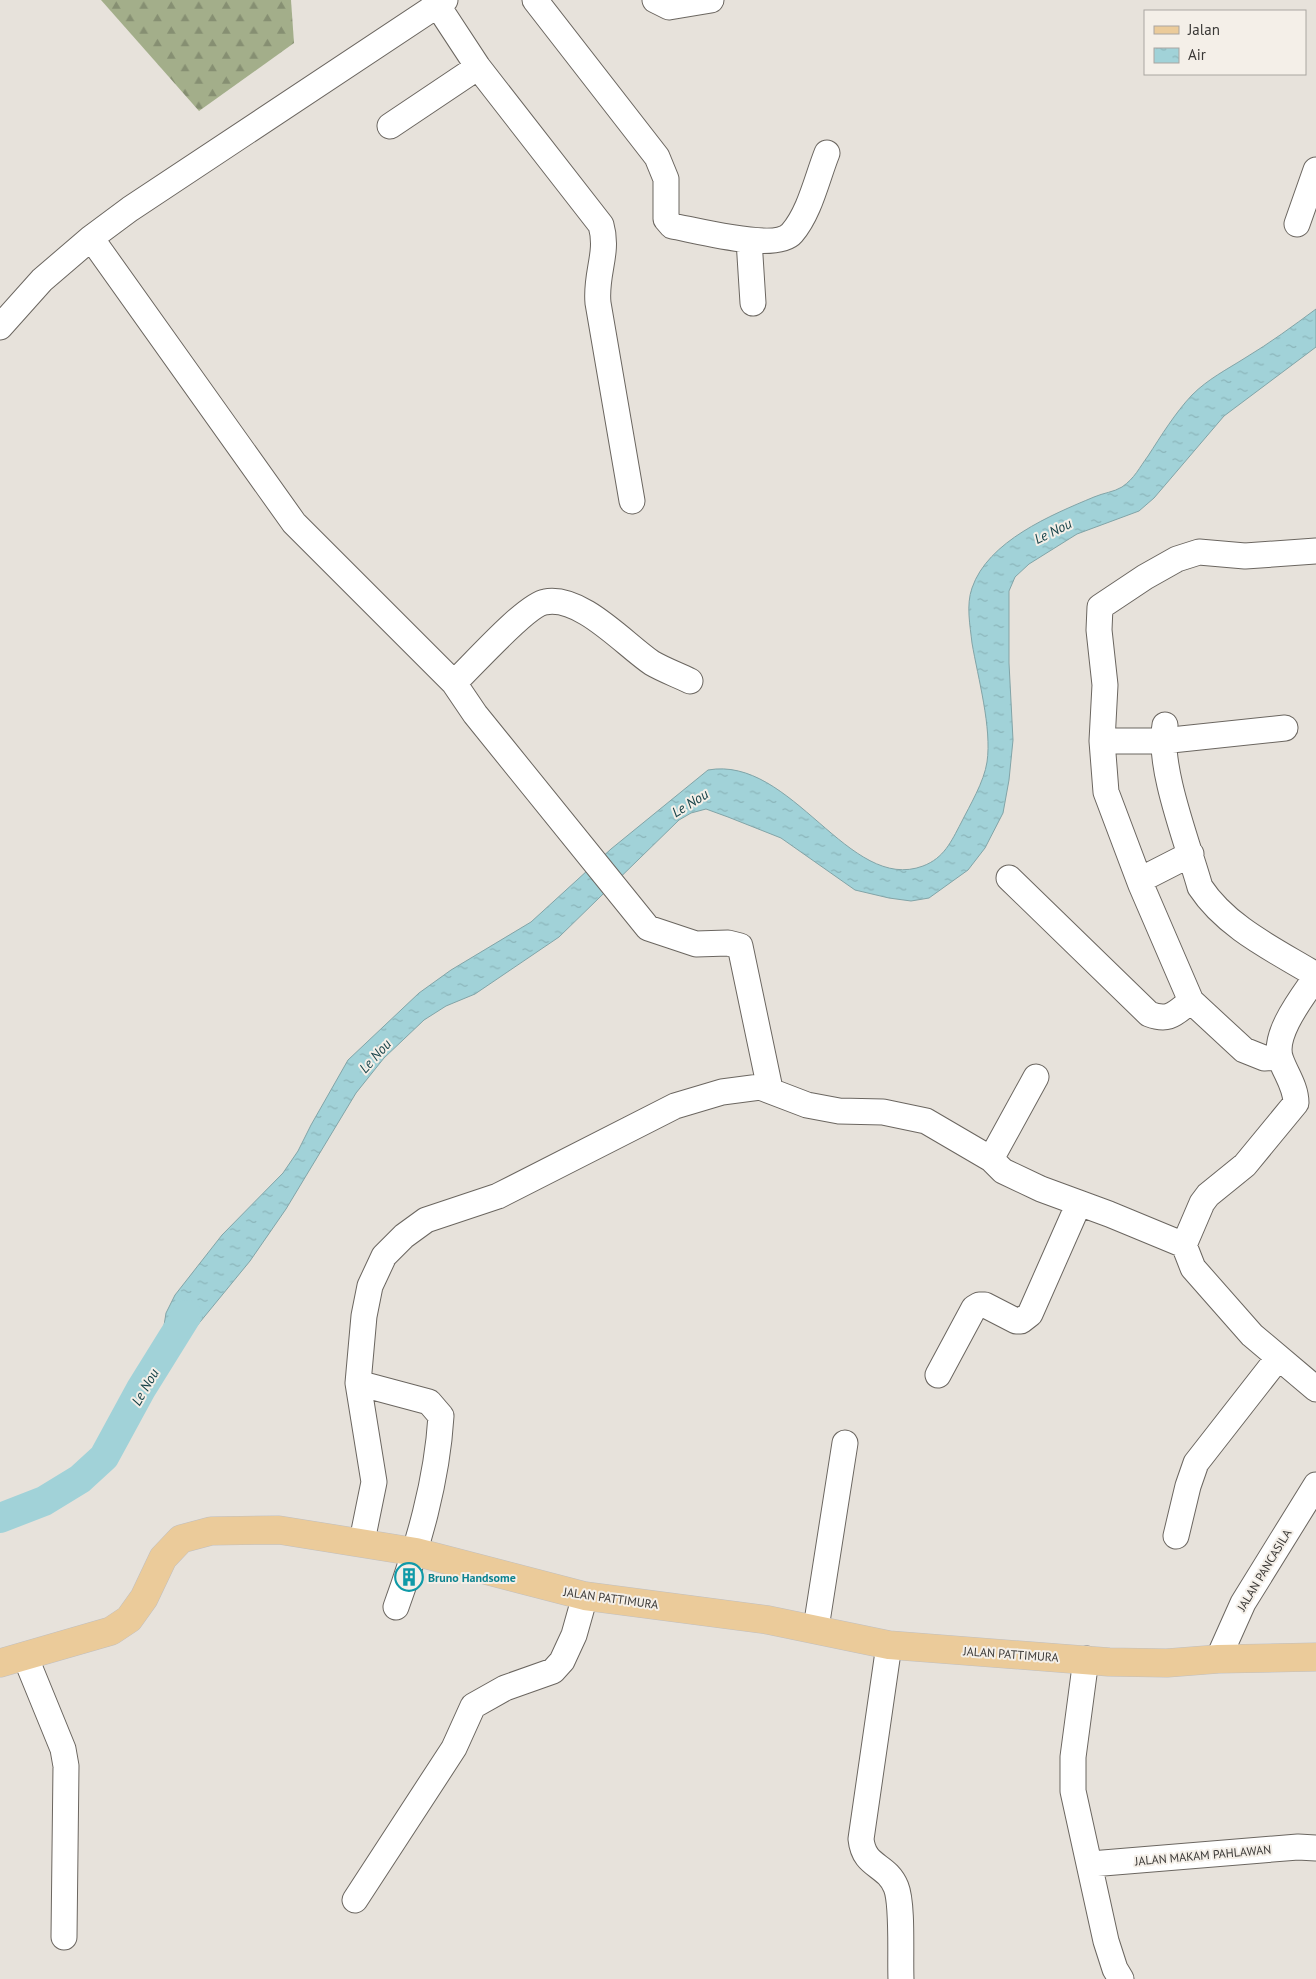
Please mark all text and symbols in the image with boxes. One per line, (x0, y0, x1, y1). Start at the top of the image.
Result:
legend (1144, 10, 1306, 75)
text: Jalan (1187, 20, 1220, 39)
text: Air (1188, 45, 1206, 64)
water label: Le Nou (1031, 514, 1075, 548)
water label: Le Nou (668, 785, 712, 821)
water label: Le Nou (355, 1035, 395, 1077)
water label: Le Nou (127, 1365, 163, 1409)
street label: JALAN PANCASILA (1233, 1526, 1294, 1615)
building icon: Bruno Handsome (394, 1562, 424, 1592)
place label: Bruno Handsome (428, 1570, 516, 1585)
street label: JALAN PATTIMURA (562, 1584, 659, 1612)
street label: JALAN PATTIMURA (962, 1643, 1059, 1665)
street label: JALAN MAKAM PAHLAWAN (1133, 1842, 1272, 1869)

